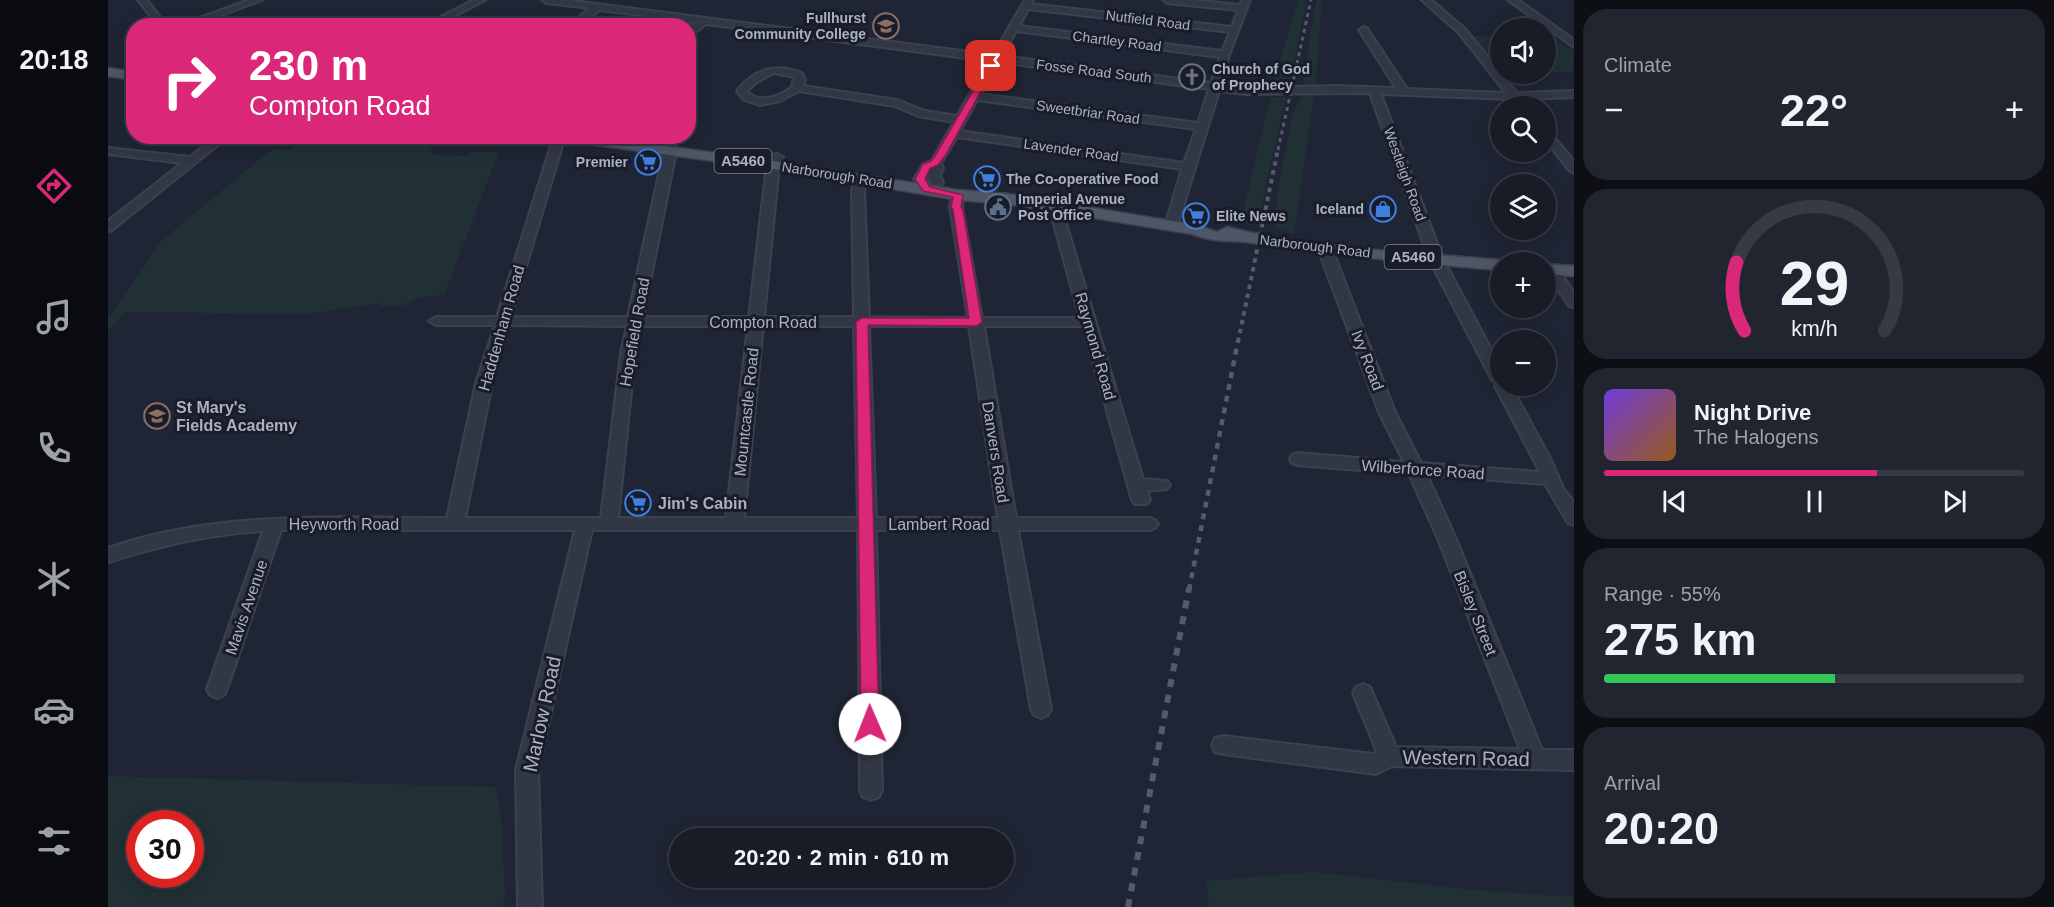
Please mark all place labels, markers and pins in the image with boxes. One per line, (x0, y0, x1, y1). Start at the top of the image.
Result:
place label: Fullhurst Community College (735, 10, 866, 42)
school or university icon: Fullhurst Community College (871, 11, 901, 41)
pin (965, 40, 1016, 91)
place label: Church of God of Prophecy (1212, 61, 1310, 93)
church icon: Church of God of Prophecy (1177, 62, 1207, 92)
supermarket icon: Premier (633, 147, 663, 177)
place label: Premier (576, 154, 629, 170)
supermarket icon: The Co-operative Food (972, 164, 1002, 194)
place label: The Co-operative Food (1006, 171, 1158, 187)
place label: Imperial Avenue Post Office (1018, 191, 1125, 223)
public building icon: Imperial Avenue Post Office (983, 192, 1013, 222)
shop icon: Iceland (1368, 194, 1398, 224)
supermarket icon: Elite News (1181, 201, 1211, 231)
place label: Iceland (1316, 201, 1364, 217)
place label: Elite News (1216, 208, 1286, 224)
place label: St Mary's Fields Academy (176, 399, 297, 434)
school or university icon: St Mary's Fields Academy (142, 401, 172, 431)
supermarket icon: Jim's Cabin (623, 488, 653, 518)
place label: Jim's Cabin (658, 495, 747, 512)

